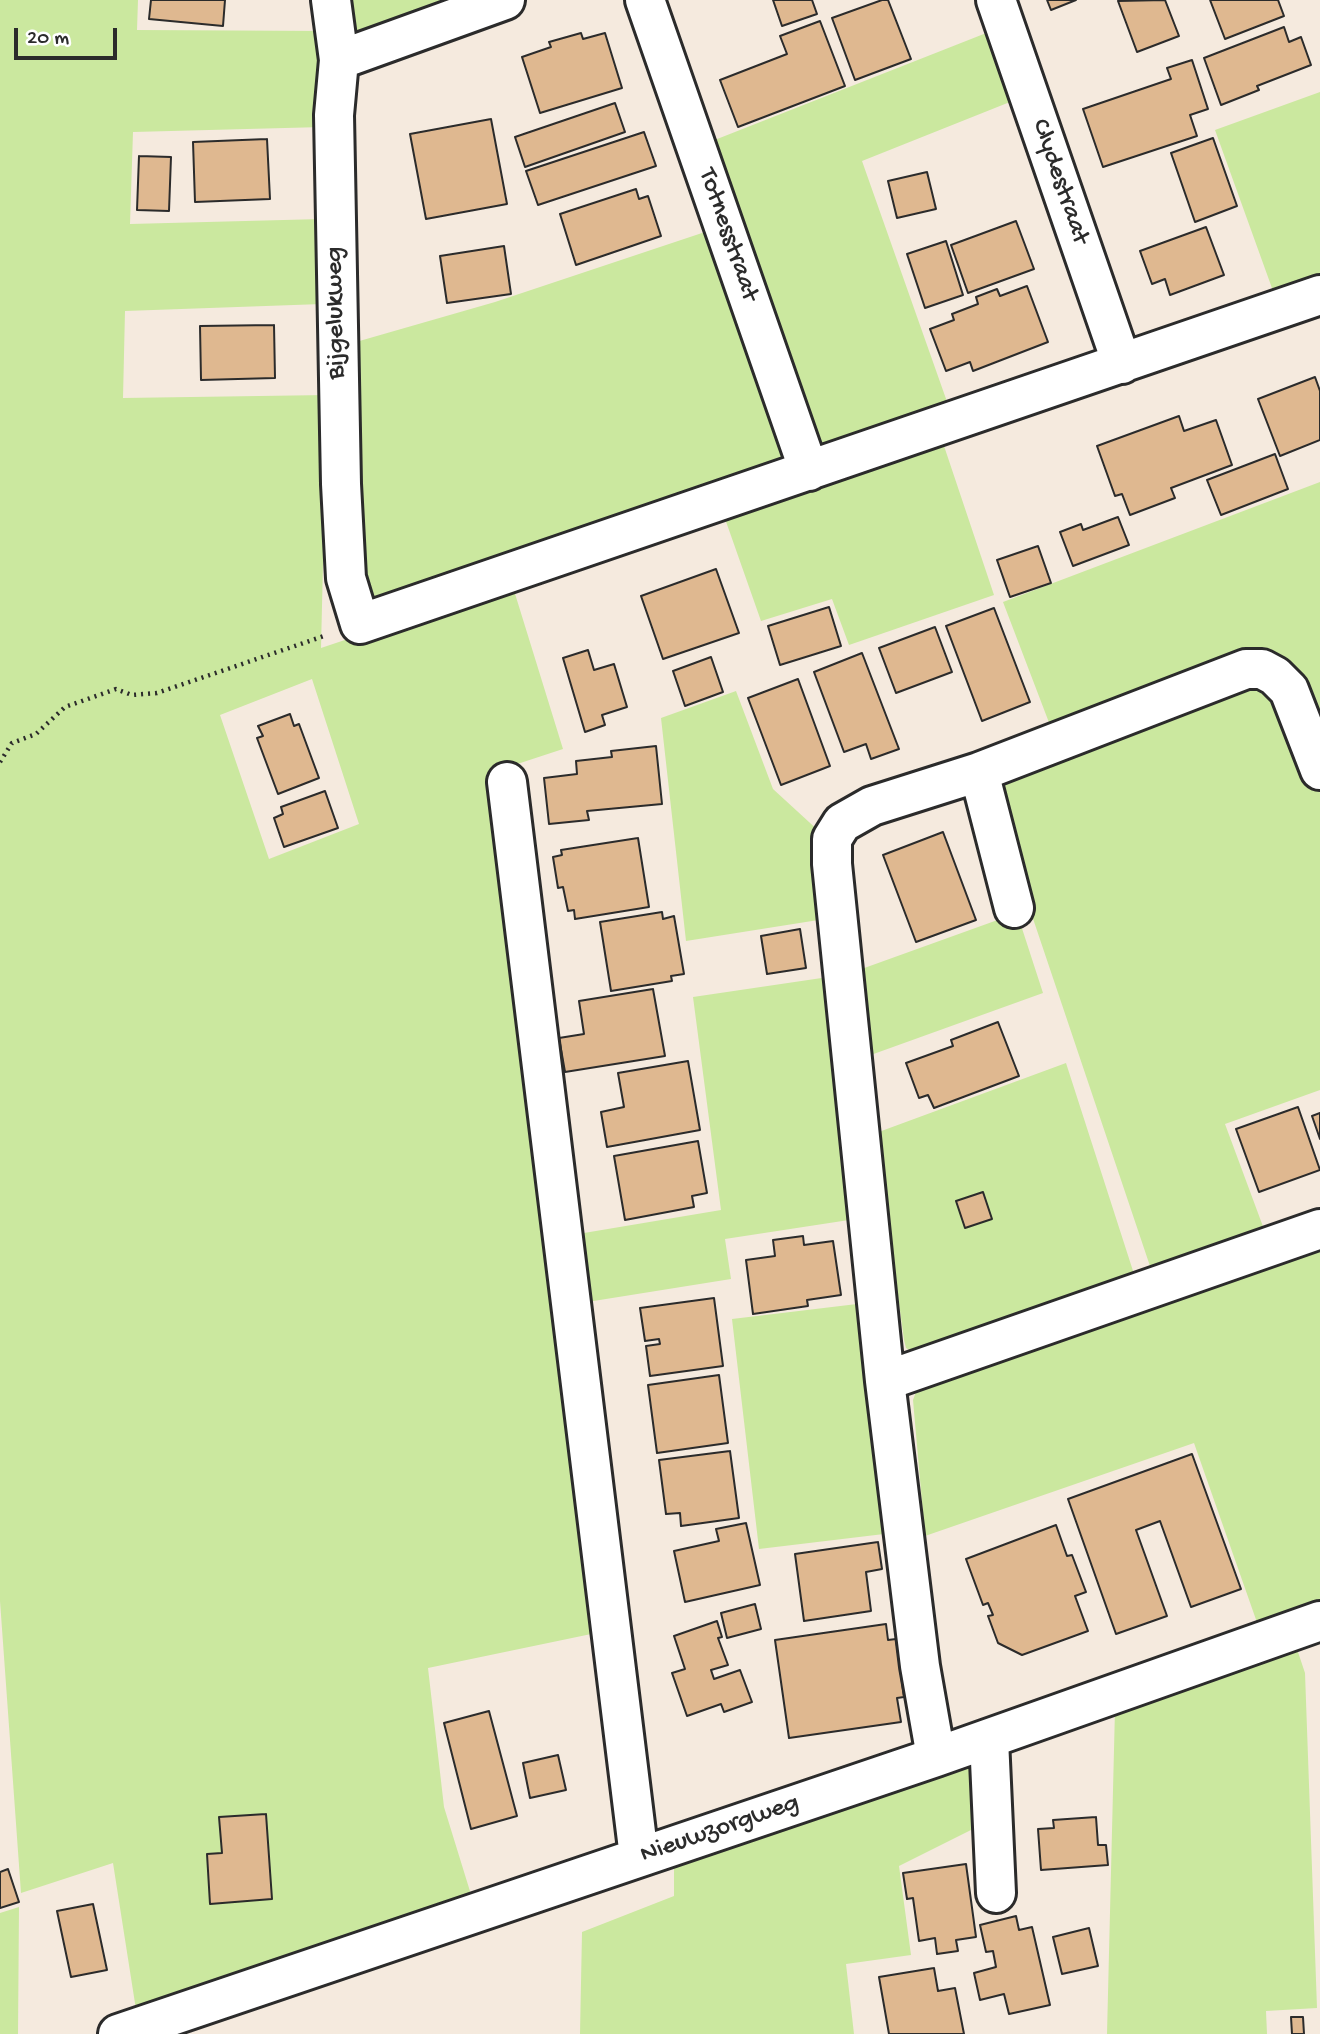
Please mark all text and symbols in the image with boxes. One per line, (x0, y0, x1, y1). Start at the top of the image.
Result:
scale bar (18, 14, 121, 58)
text: 20 m (27, 27, 69, 52)
street label: Clydestraat (1023, 115, 1095, 249)
street label: Totnesstraat (690, 165, 764, 305)
street label: Bijgelukweg (320, 246, 354, 380)
street label: Nieuwzorgweg (637, 1788, 803, 1872)

